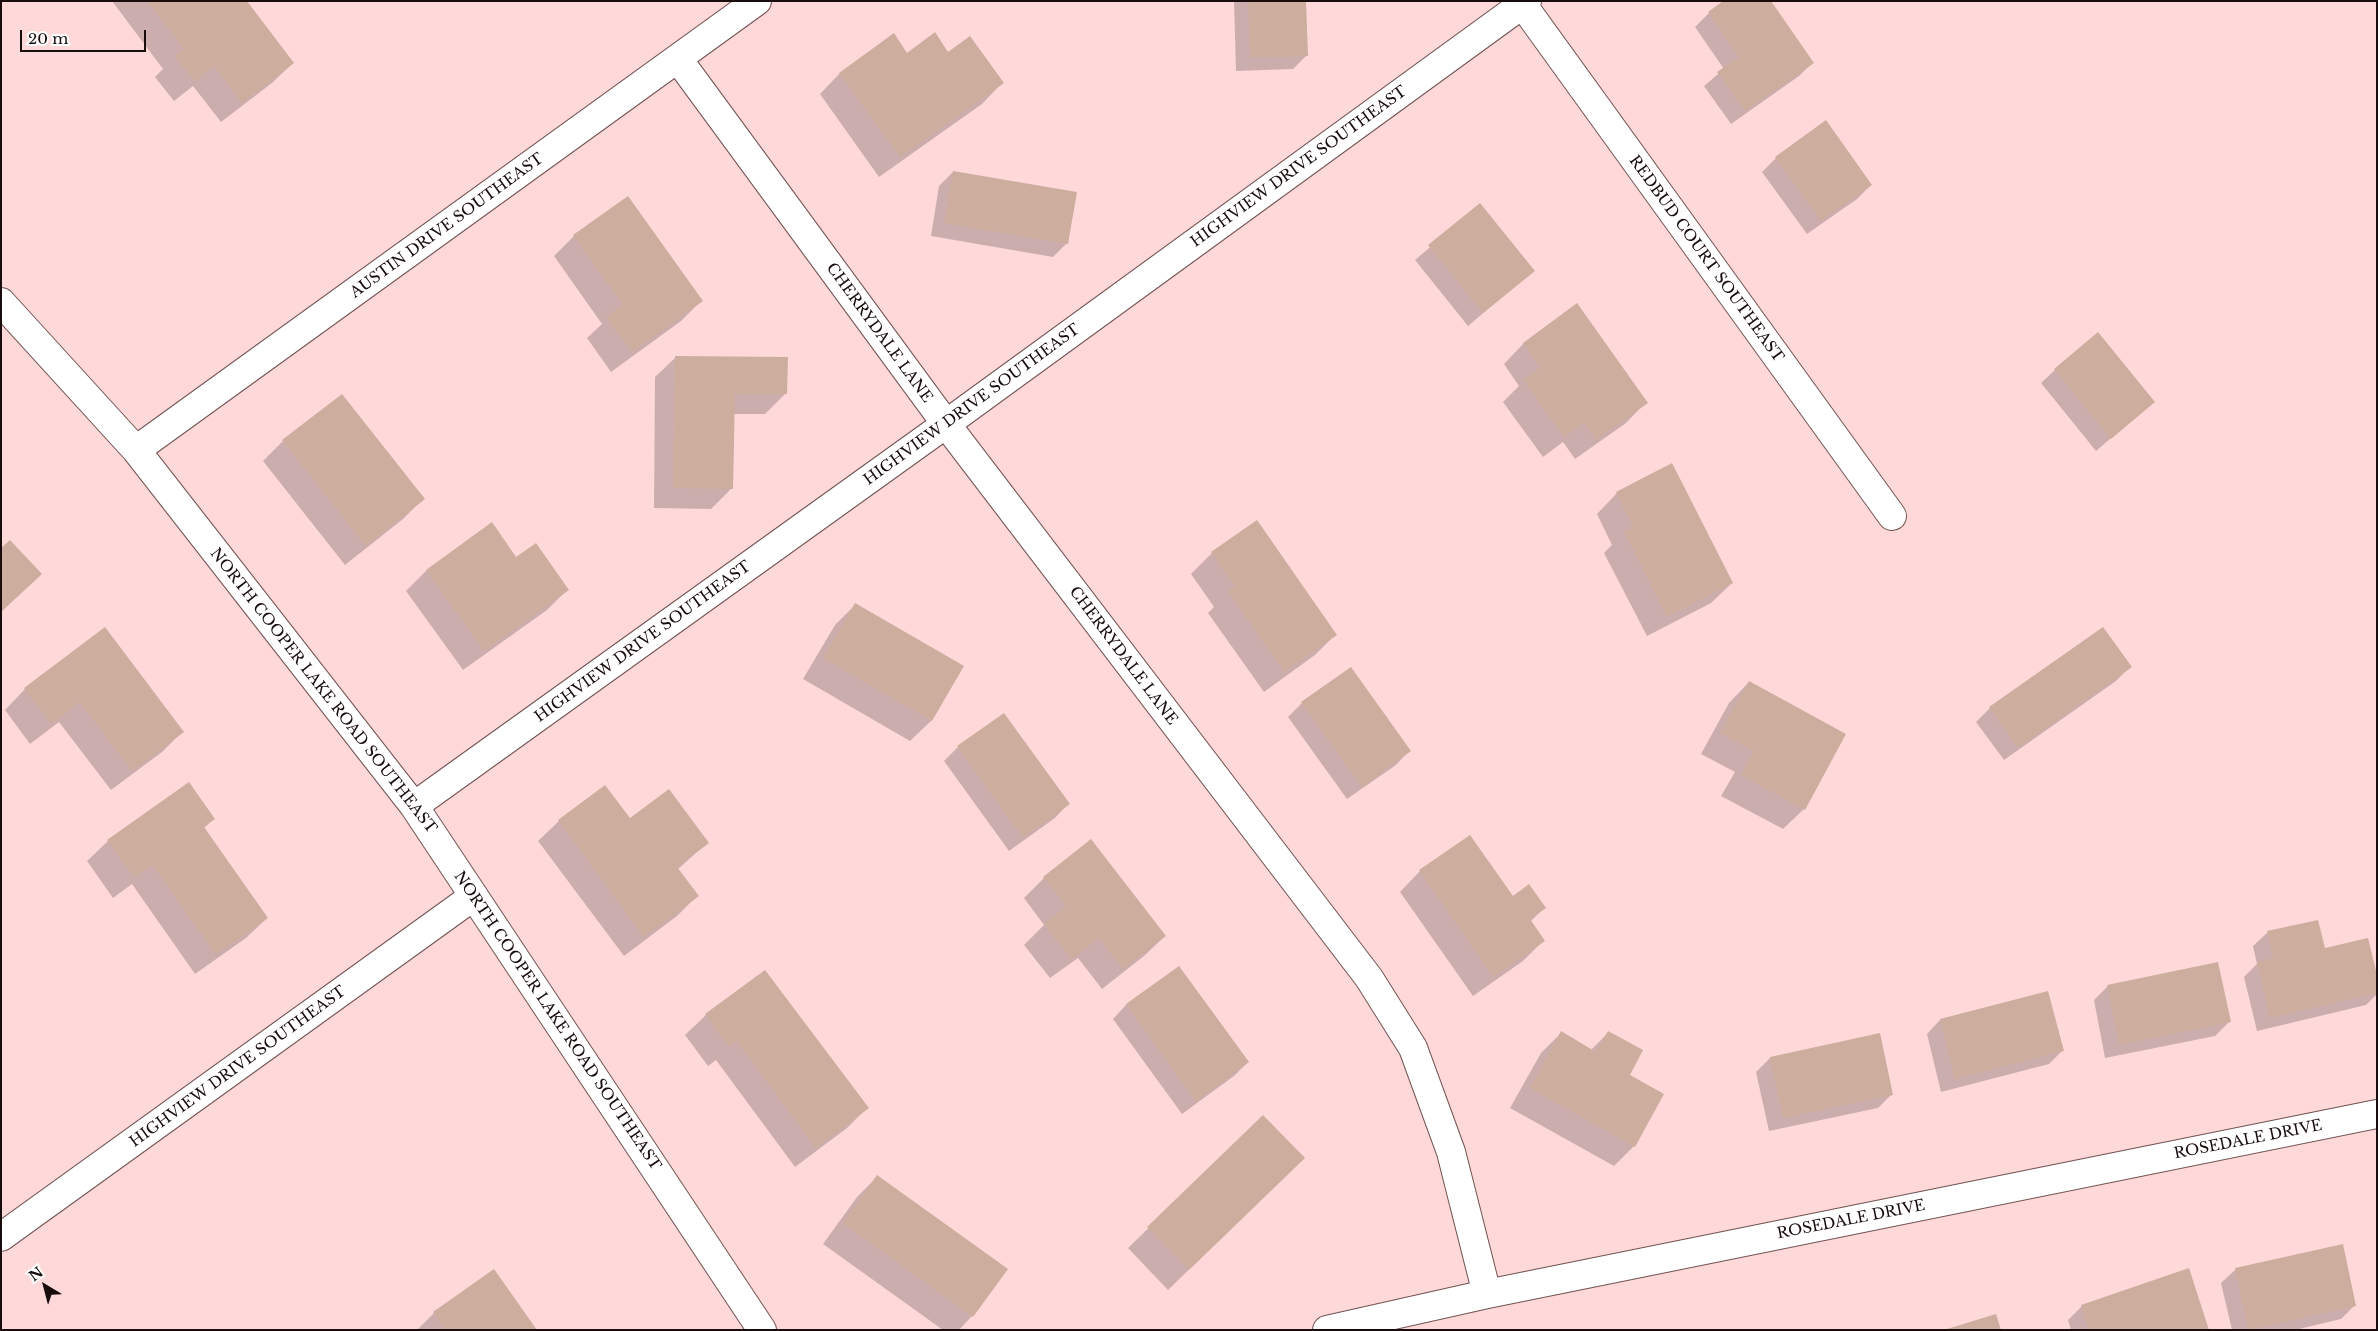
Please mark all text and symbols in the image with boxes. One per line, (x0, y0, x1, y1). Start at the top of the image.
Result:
scale bar (22, 20, 149, 52)
text: 20 m (28, 29, 68, 48)
street label: HIGHVIEW DRIVE SOUTHEAST (1188, 83, 1410, 251)
street label: AUSTIN DRIVE SOUTHEAST (347, 150, 547, 302)
street label: REDBUD COURT SOUTHEAST (1625, 152, 1787, 366)
street label: CHERRYDALE LANE (822, 260, 936, 406)
street label: HIGHVIEW DRIVE SOUTHEAST (861, 321, 1083, 489)
street label: NORTH COOPER LAKE ROAD SOUTHEAST (206, 545, 440, 837)
street label: HIGHVIEW DRIVE SOUTHEAST (532, 558, 754, 726)
street label: CHERRYDALE LANE (1065, 583, 1181, 729)
street label: NORTH COOPER LAKE ROAD SOUTHEAST (450, 868, 664, 1174)
street label: HIGHVIEW DRIVE SOUTHEAST (127, 983, 349, 1151)
street label: ROSEDALE DRIVE (2172, 1117, 2324, 1163)
street label: ROSEDALE DRIVE (1775, 1197, 1927, 1243)
north arrow (20, 1261, 70, 1311)
text: N (25, 1263, 47, 1285)

